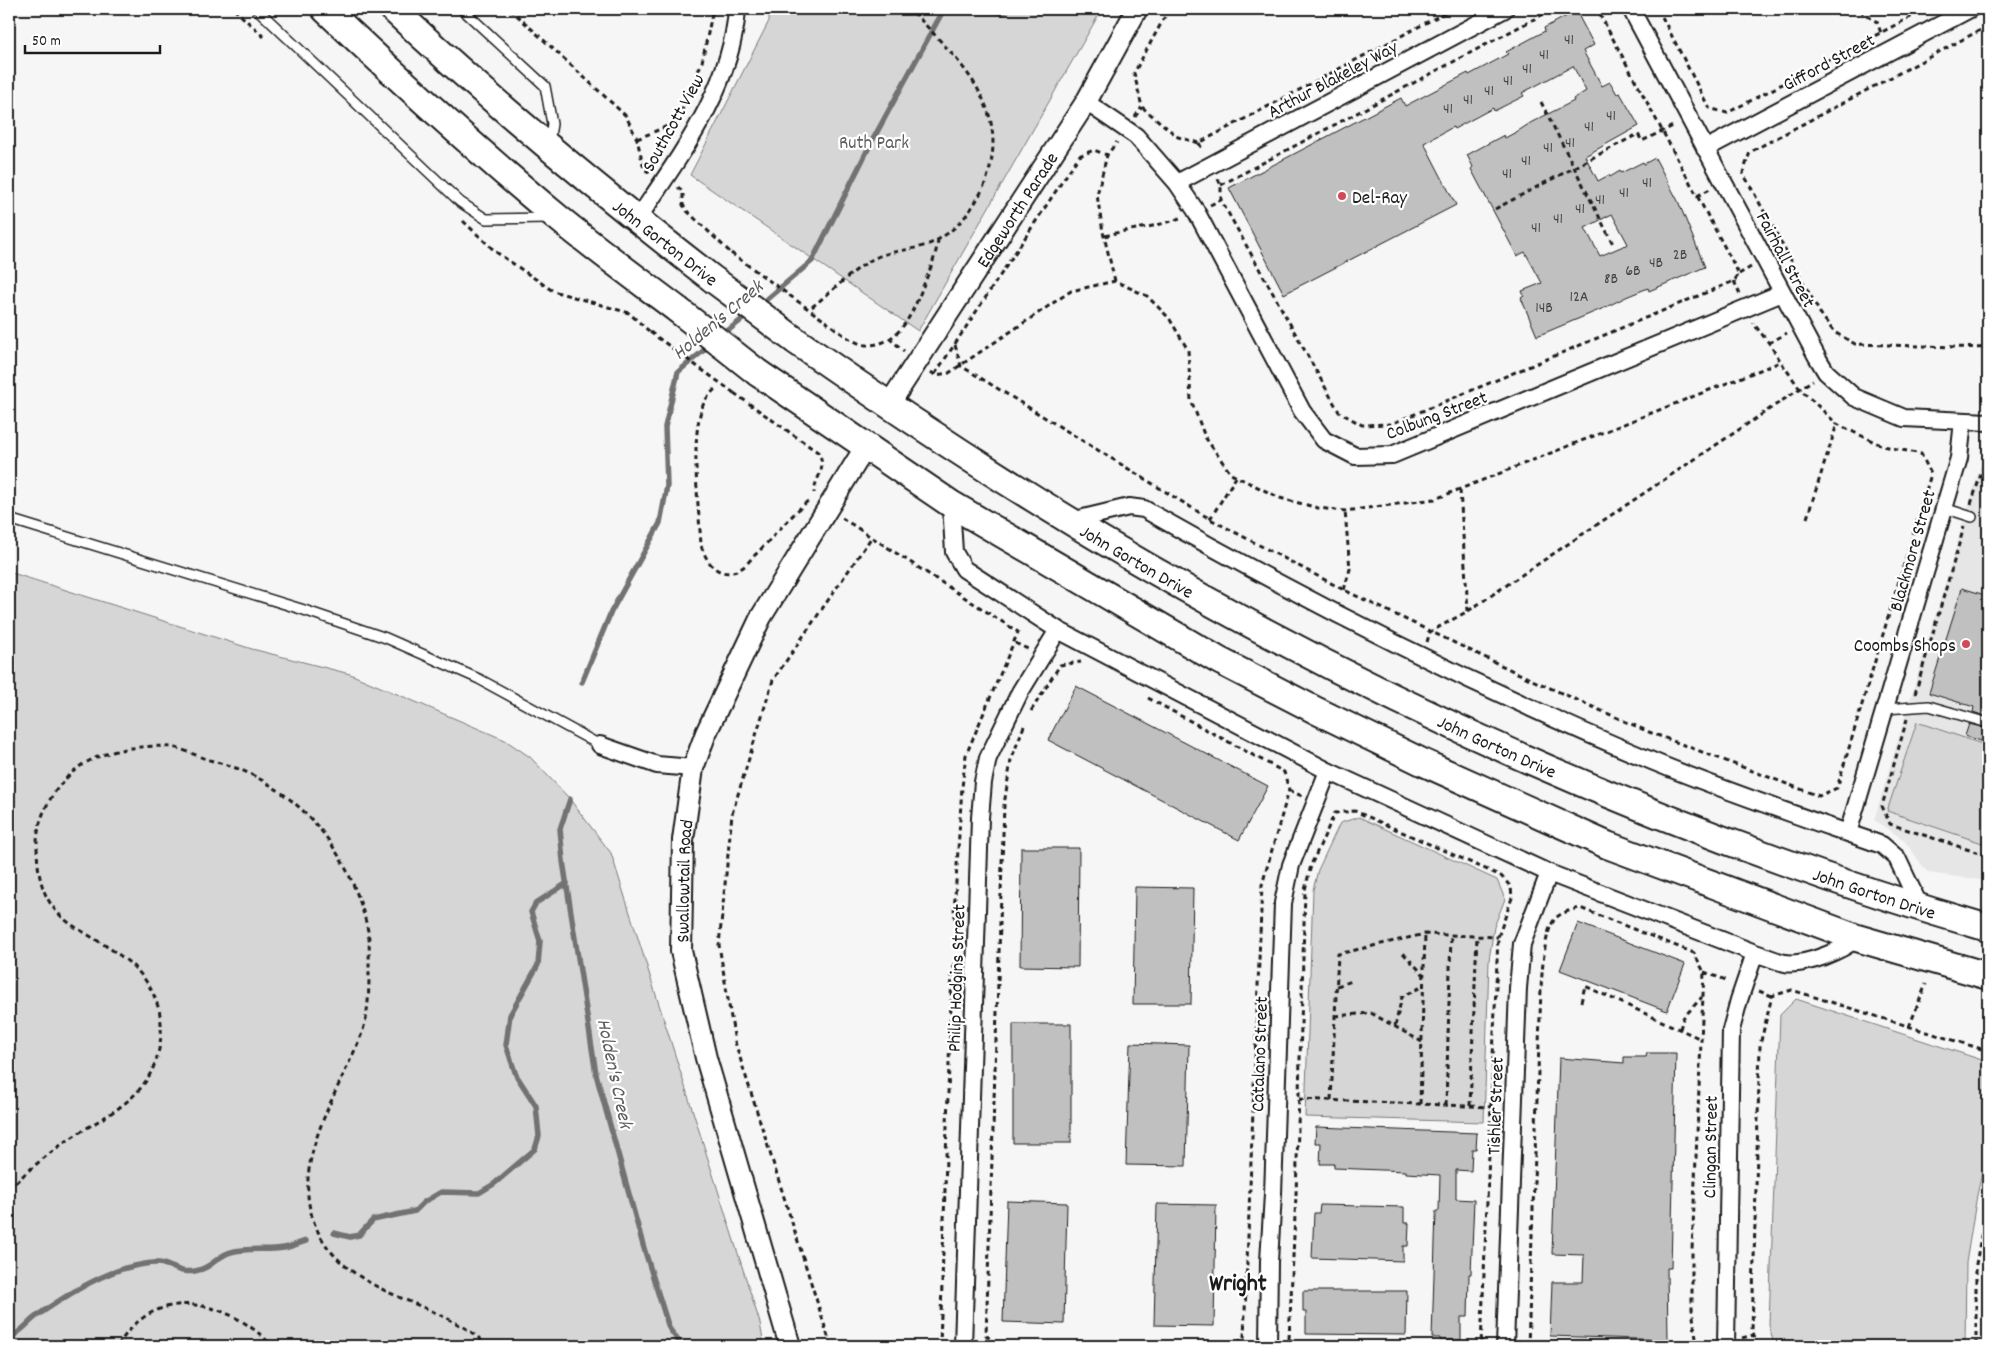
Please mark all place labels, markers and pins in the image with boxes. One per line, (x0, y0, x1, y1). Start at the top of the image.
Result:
place label: Del-Ray (1352, 186, 1407, 213)
marker: Del-Ray (1336, 190, 1348, 202)
place label: Coombs Shops (1854, 634, 1956, 661)
marker: Coombs Shops (1960, 638, 1972, 650)

